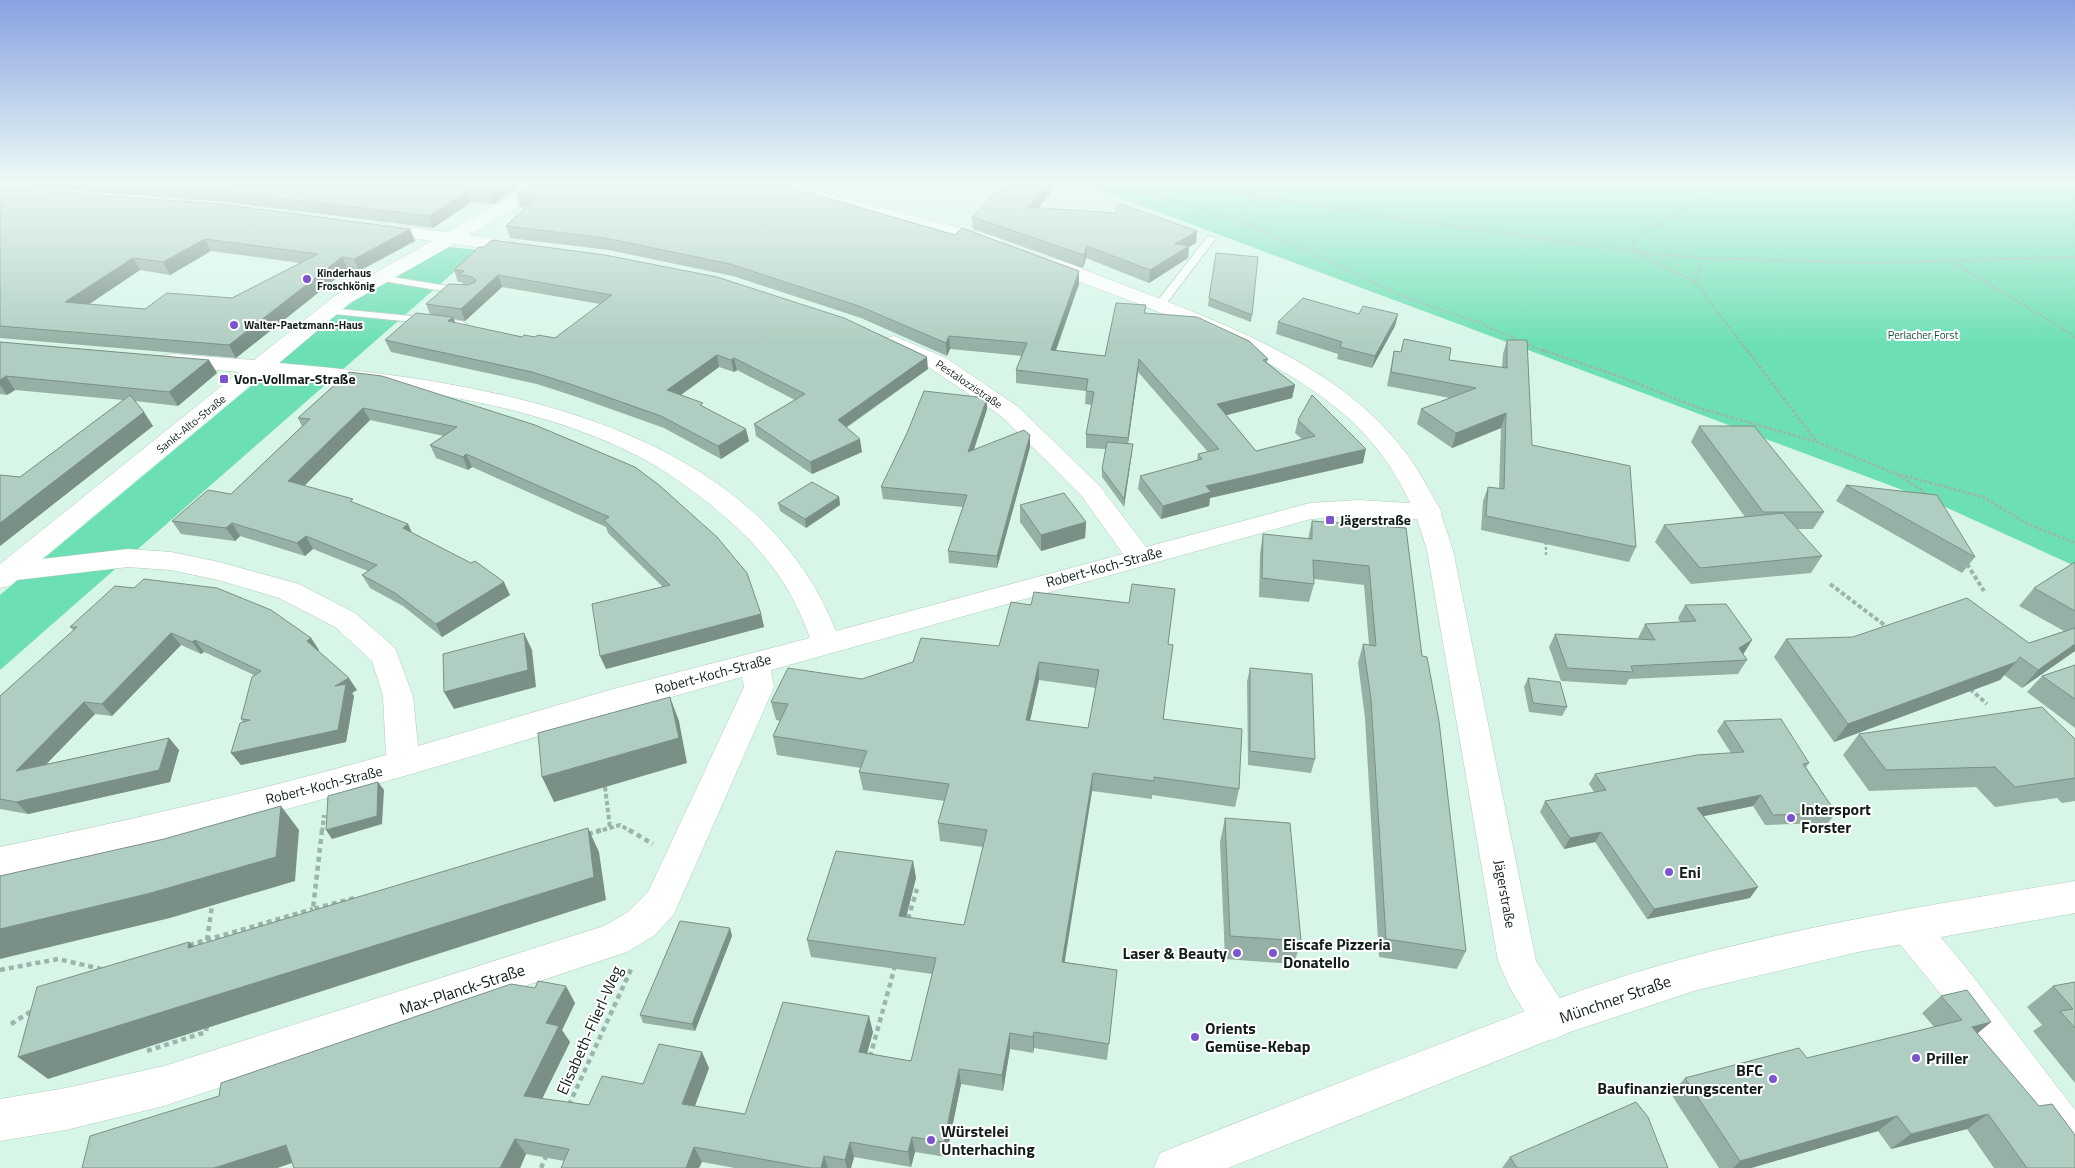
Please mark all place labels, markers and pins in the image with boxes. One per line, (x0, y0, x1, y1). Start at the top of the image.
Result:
place label: Kinderhaus Froschkönig (317, 265, 375, 294)
marker: Kinderhaus Froschkönig (301, 273, 313, 285)
place label: Walter-Paetzmann-Haus (244, 317, 363, 333)
marker: Walter-Paetzmann-Haus (228, 319, 240, 331)
place label: Von-Vollmar-Straße (234, 368, 356, 389)
marker: Von-Vollmar-Straße (218, 373, 230, 385)
place label: Jägerstraße (1340, 509, 1411, 530)
marker: Jägerstraße (1324, 514, 1336, 526)
place label: Intersport Forster (1801, 797, 1871, 839)
marker: Intersport Forster (1785, 812, 1797, 824)
place label: Eni (1679, 860, 1701, 884)
marker: Eni (1663, 866, 1675, 878)
place label: Eiscafe Pizzeria Donatello (1283, 932, 1391, 974)
place label: Laser & Beauty (1123, 941, 1227, 965)
marker: Laser & Beauty (1231, 947, 1243, 959)
marker: Eiscafe Pizzeria Donatello (1267, 947, 1279, 959)
place label: Orients Gemüse-Kebap (1205, 1016, 1311, 1058)
marker: Orients Gemüse-Kebap (1189, 1031, 1201, 1043)
place label: Priller (1926, 1046, 1968, 1070)
marker: Priller (1910, 1052, 1922, 1064)
place label: BFC Baufinanzierungscenter (1597, 1058, 1763, 1100)
marker: BFC Baufinanzierungscenter (1767, 1073, 1779, 1085)
place label: Würstelei Unterhaching (941, 1119, 1035, 1161)
marker: Würstelei Unterhaching (925, 1134, 937, 1146)

